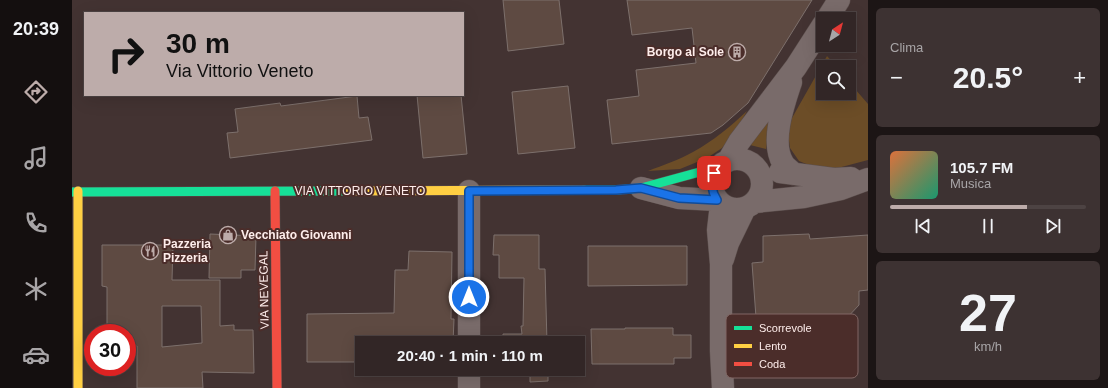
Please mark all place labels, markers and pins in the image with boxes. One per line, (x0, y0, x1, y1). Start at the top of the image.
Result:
building icon: Borgo al Sole (727, 42, 747, 62)
place label: Borgo al Sole (647, 45, 724, 59)
pin (697, 156, 731, 190)
shop icon: Vecchiato Giovanni (218, 225, 238, 245)
place label: Vecchiato Giovanni (241, 228, 352, 242)
place label: Pazzeria Pizzeria (163, 237, 211, 265)
restaurant icon: Pazzeria Pizzeria (140, 241, 160, 261)

